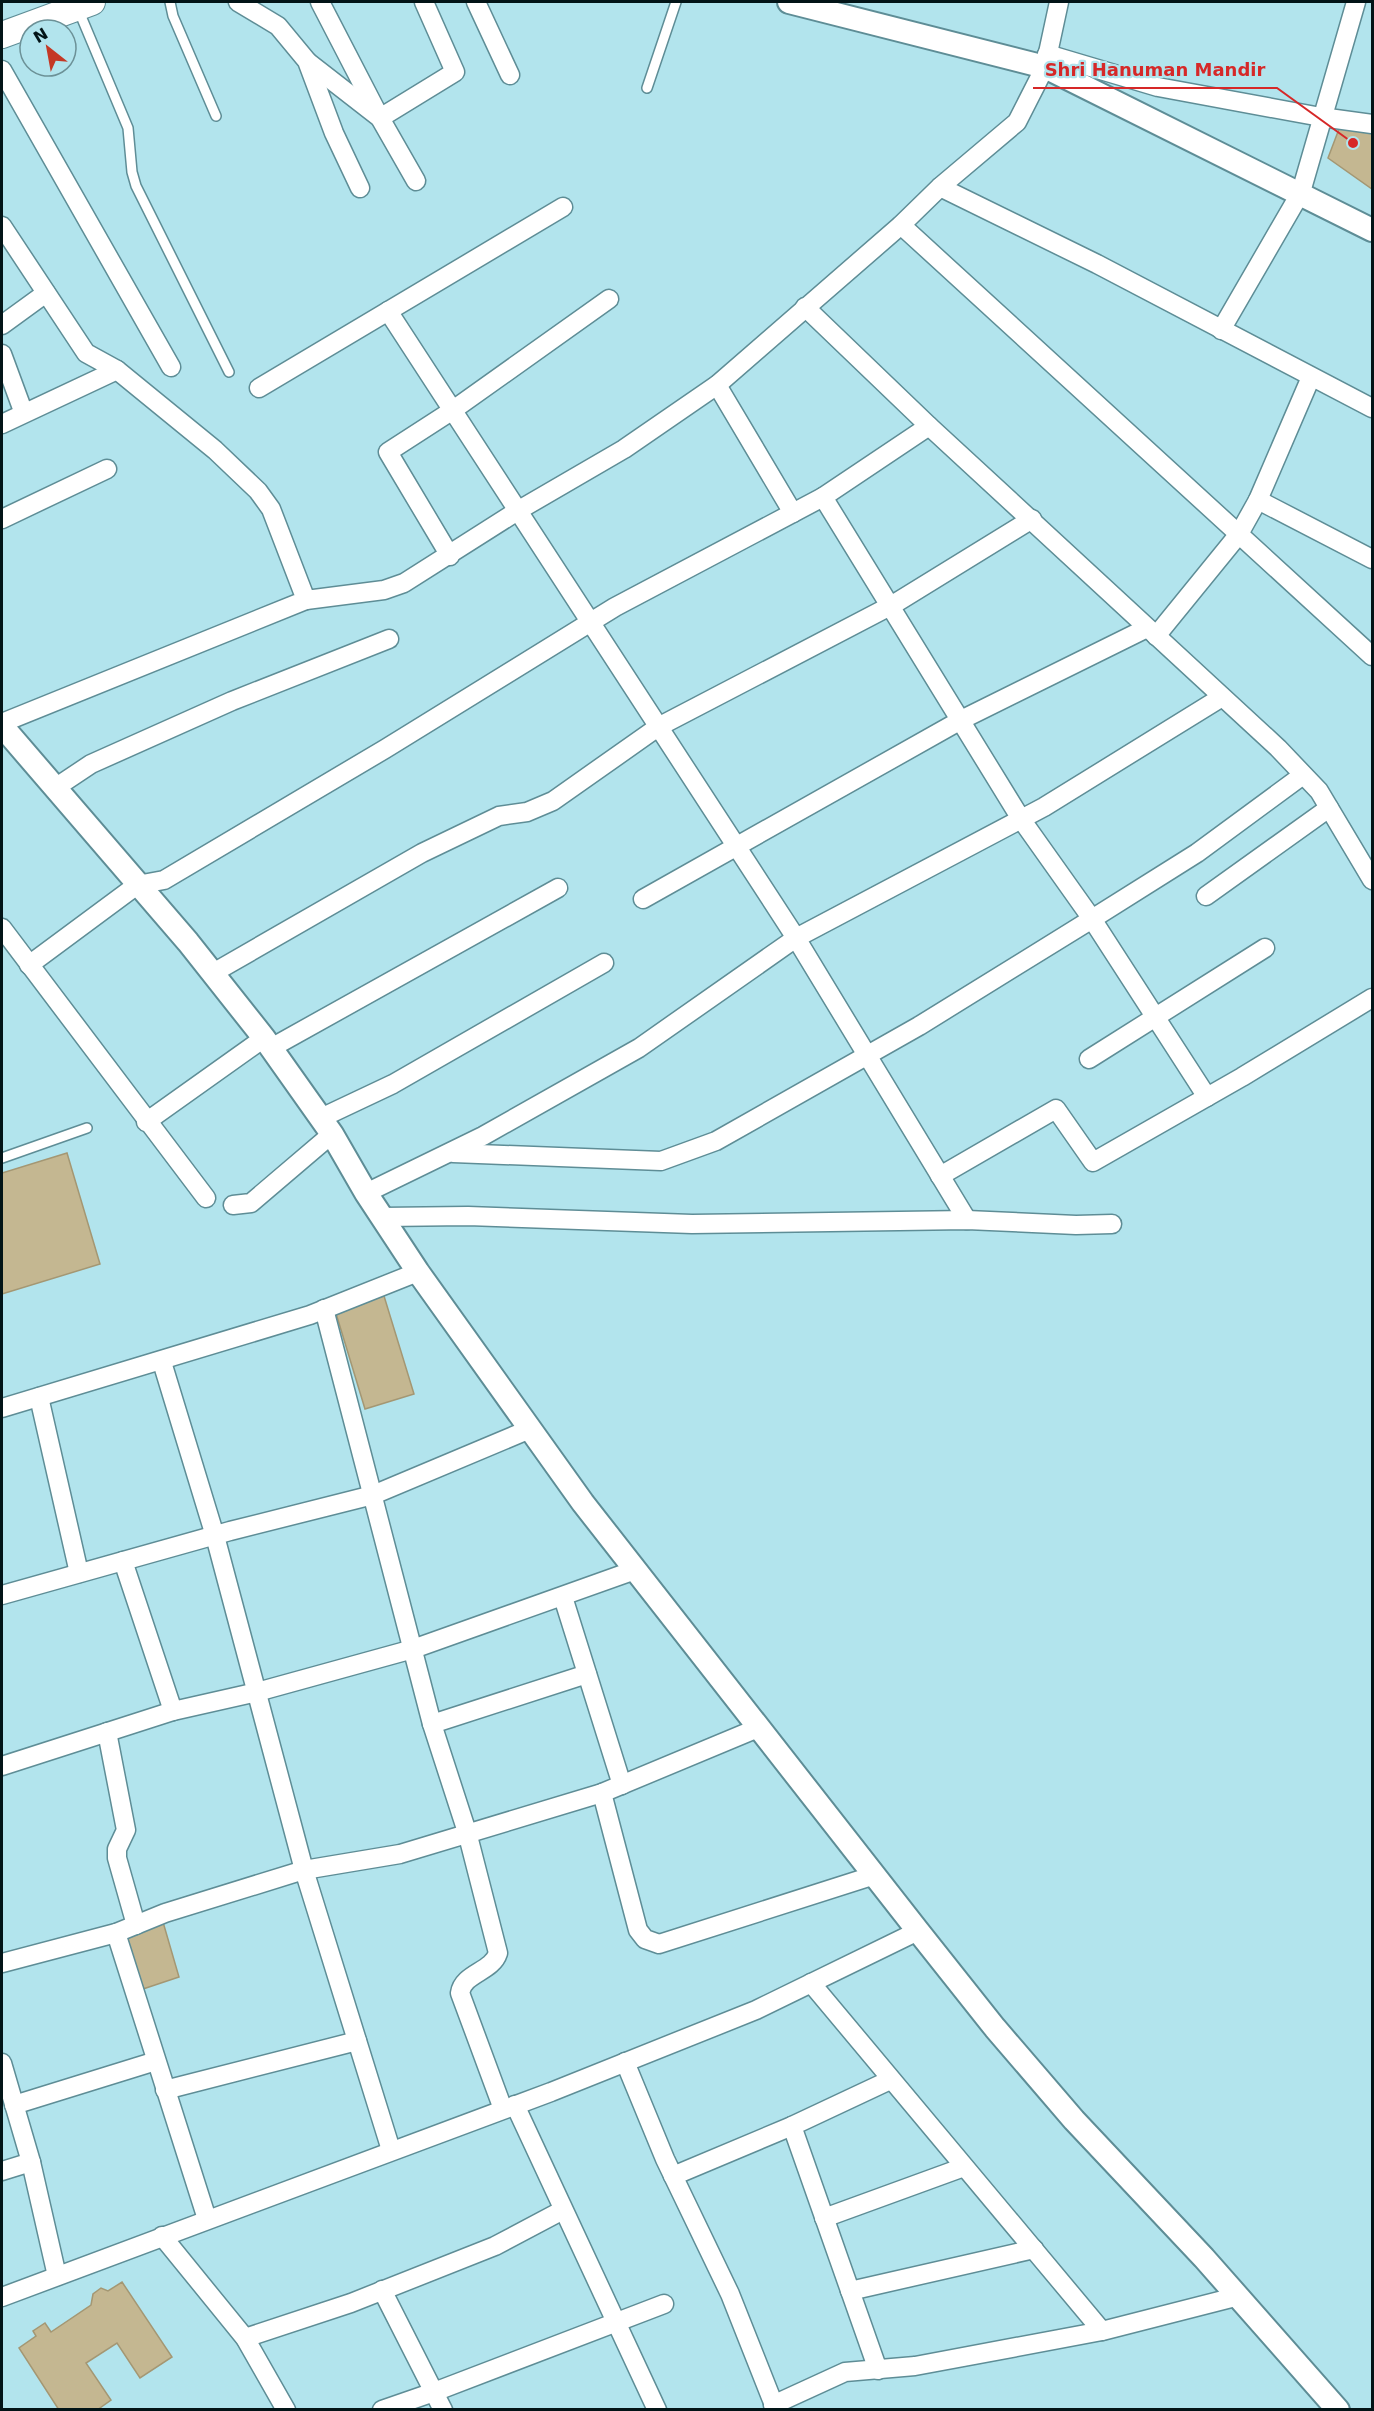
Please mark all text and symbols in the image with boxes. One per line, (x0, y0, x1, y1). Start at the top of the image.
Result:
north arrow (18, 18, 78, 78)
text: N (30, 24, 51, 47)
callout: Shri Hanuman Mandir (1033, 52, 1277, 88)
text: Shri Hanuman Mandir (1045, 59, 1265, 80)

